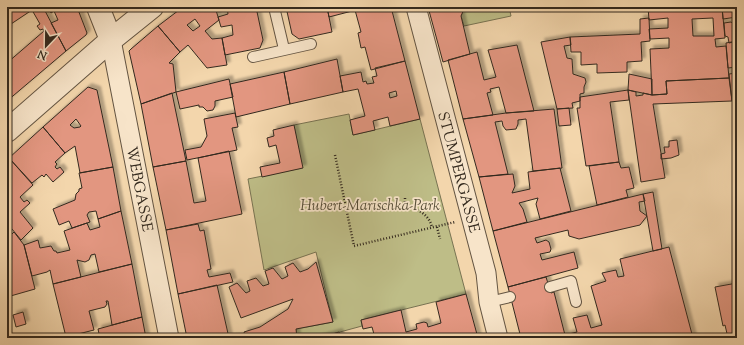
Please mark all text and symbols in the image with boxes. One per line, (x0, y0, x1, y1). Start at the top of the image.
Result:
north arrow (26, 26, 66, 66)
text: N (35, 45, 51, 64)
street label: STUMPERGASSE (431, 110, 484, 235)
street label: WEBGASSE (120, 145, 157, 234)
park label: Hubert-Marischka-Park (300, 196, 440, 217)

